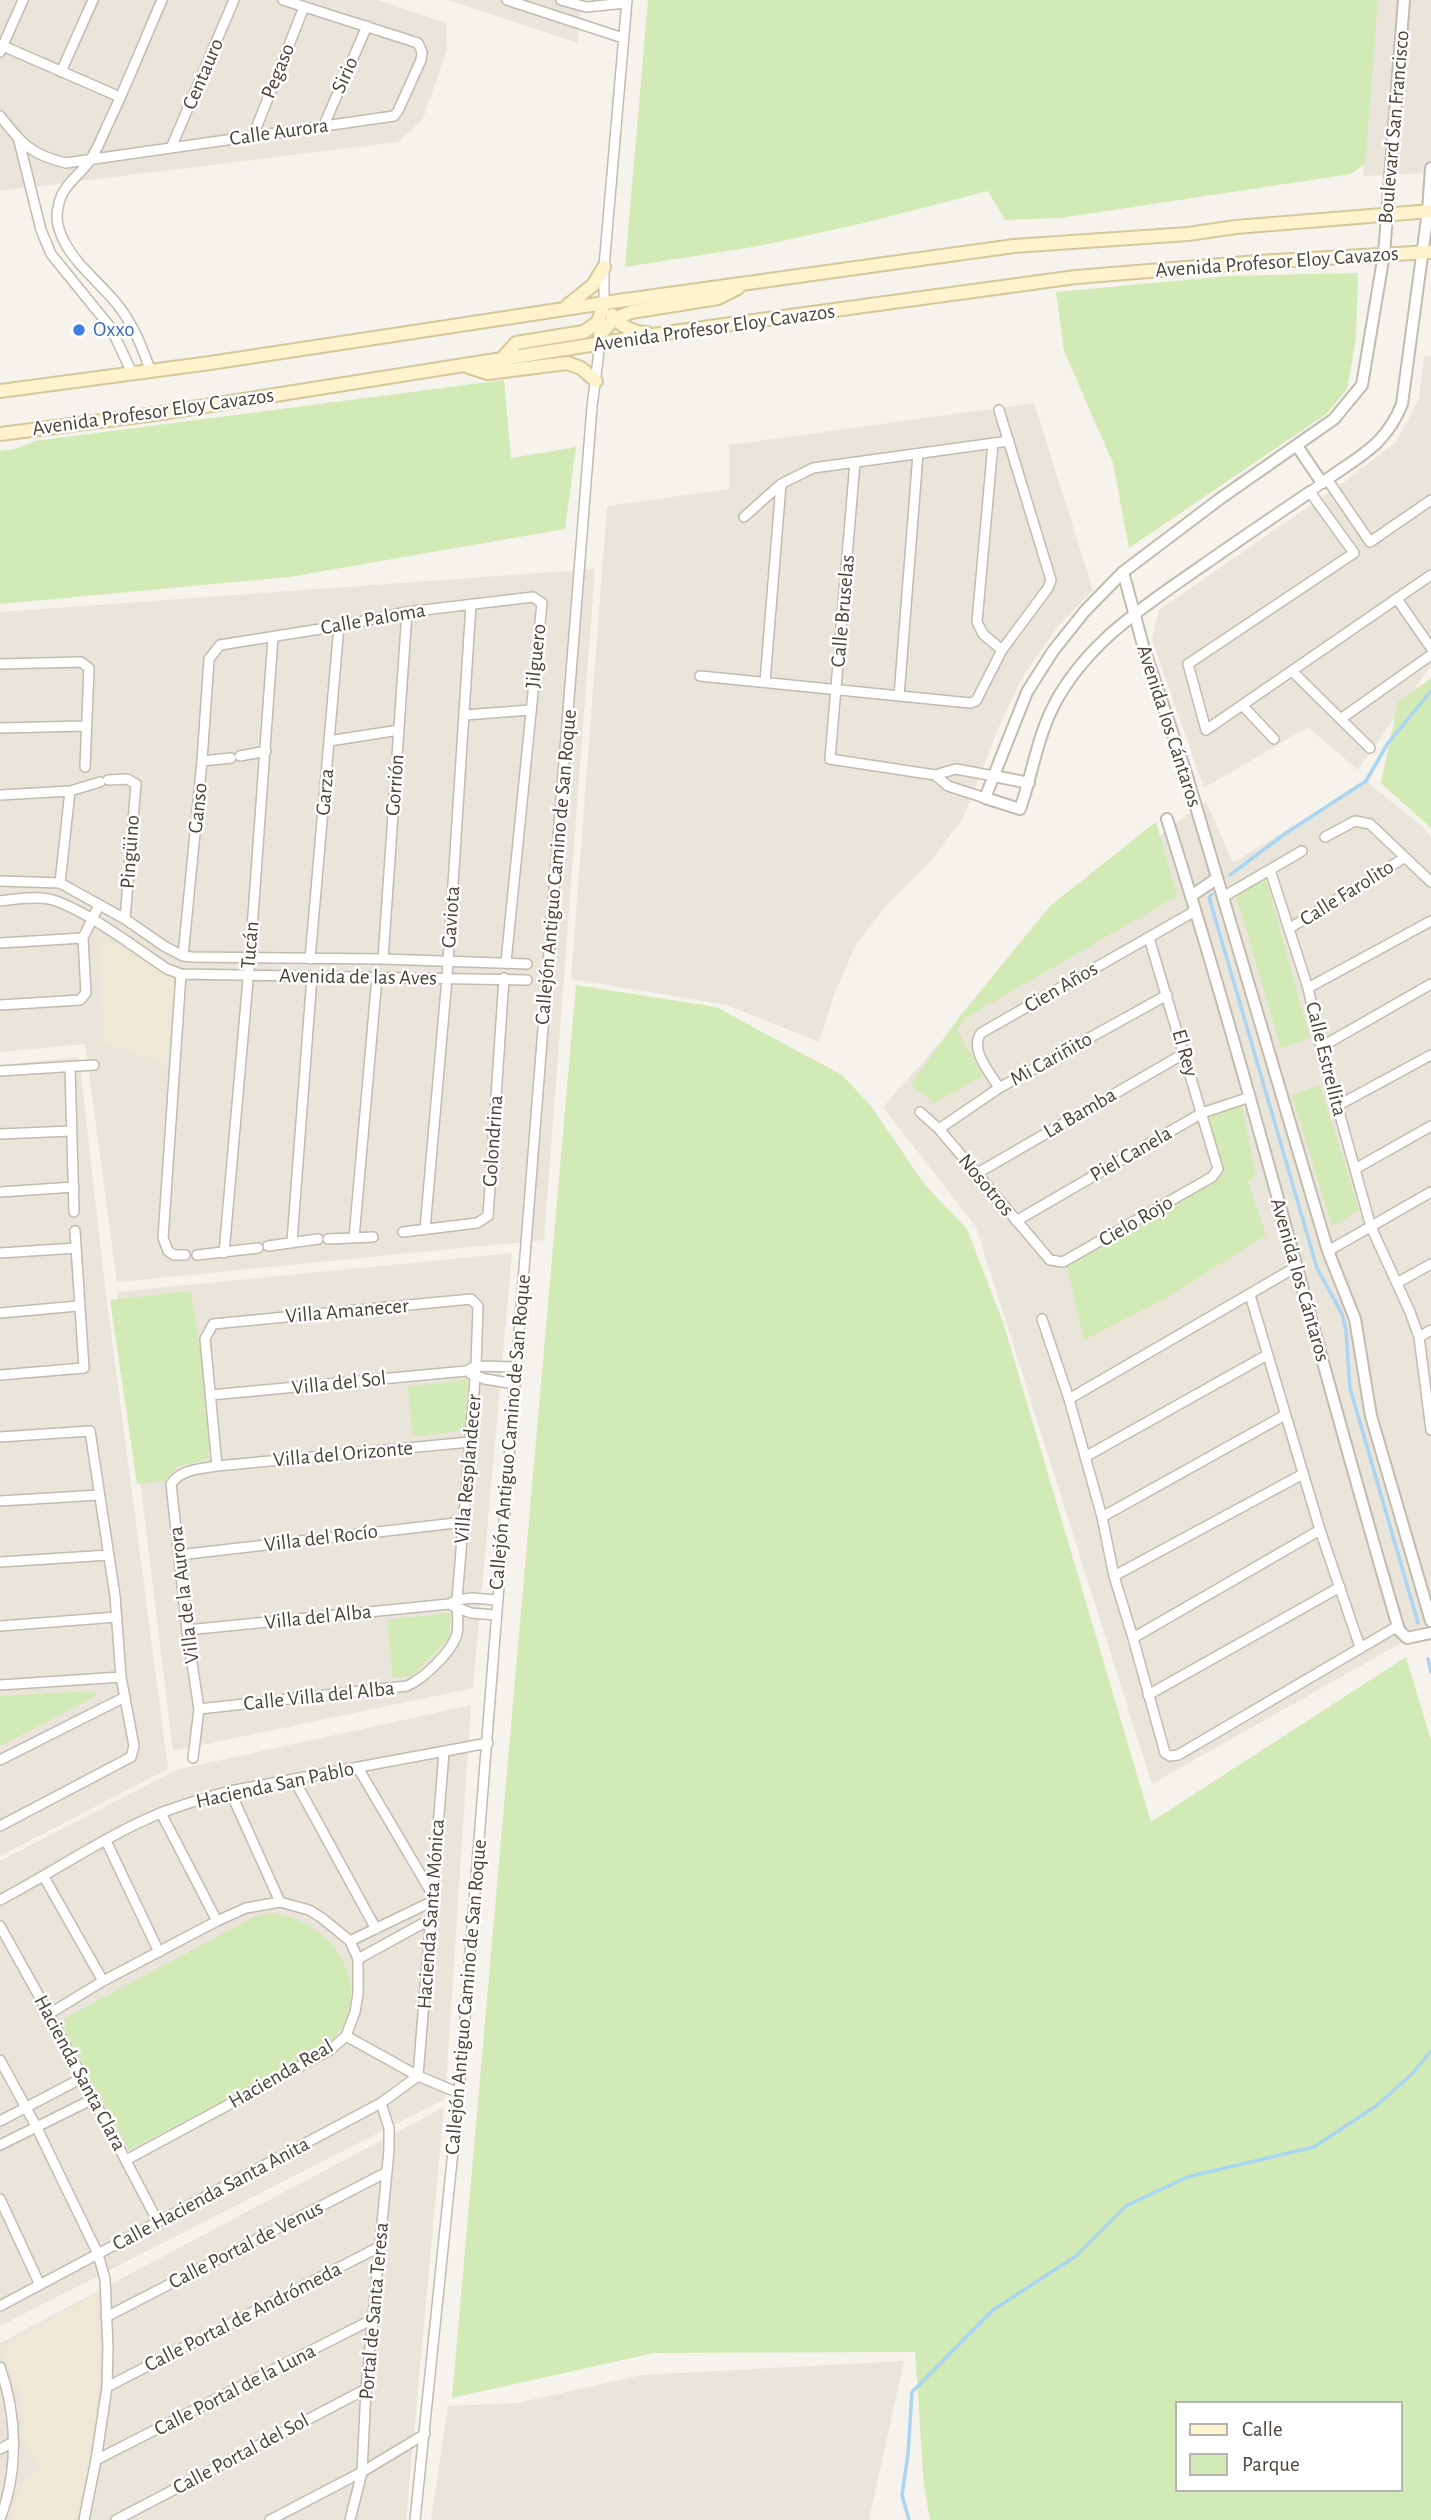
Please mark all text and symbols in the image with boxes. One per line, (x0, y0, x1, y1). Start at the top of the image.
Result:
street label: Boulevard San Francisco (1373, 29, 1415, 225)
street label: Centauro (177, 35, 229, 113)
street label: Pegaso (256, 40, 300, 102)
street label: Sirio (326, 53, 364, 97)
street label: Calle Aurora (228, 113, 330, 151)
street label: Avenida Profesor Eloy Cavazos (1155, 241, 1399, 283)
street label: Avenida Profesor Eloy Cavazos (592, 299, 836, 357)
place label: Oxxo (93, 317, 135, 343)
marker: Oxxo (71, 322, 87, 338)
street label: Avenida Profesor Eloy Cavazos (31, 383, 275, 441)
street label: Calle Bruselas (826, 554, 860, 668)
street label: Calle Paloma (319, 597, 427, 641)
street label: Jilguero (520, 623, 552, 689)
street label: Avenida los Cántaros (1131, 642, 1207, 810)
street label: Callejón Antiguo Camino de San Roque (530, 708, 582, 1026)
street label: Gorrión (380, 753, 410, 817)
street label: Garza (310, 767, 340, 817)
street label: Ganso (183, 781, 213, 835)
street label: Pingüino (115, 814, 145, 890)
street label: Calle Farolito (1295, 854, 1399, 932)
street label: Gaviota (436, 885, 466, 949)
street label: Tucán (235, 920, 265, 970)
street label: Cien Años (1020, 956, 1102, 1018)
street label: Avenida de las Aves (279, 963, 437, 991)
street label: Calle Estrellita (1300, 999, 1352, 1119)
street label: Mi Cariñito (1006, 1026, 1096, 1092)
street label: El Rey (1166, 1026, 1204, 1080)
street label: La Bamba (1039, 1082, 1121, 1144)
street label: Golondrina (477, 1094, 509, 1188)
street label: Piel Canela (1086, 1121, 1176, 1187)
street label: Nosotros (953, 1149, 1019, 1221)
street label: Cielo Rojo (1094, 1190, 1178, 1252)
street label: Avenida los Cántaros (1265, 1195, 1335, 1365)
street label: Callejón Antiguo Camino de San Roque (484, 1273, 536, 1591)
street label: Villa Amanecer (284, 1293, 410, 1329)
street label: Villa del Sol (291, 1366, 387, 1400)
street label: Villa Resplandecer (449, 1393, 487, 1545)
street label: Villa del Orizonte (272, 1435, 414, 1473)
street label: Villa del Rocío (263, 1519, 379, 1557)
street label: Villa de la Aurora (163, 1525, 205, 1665)
street label: Villa del Alba (263, 1599, 373, 1635)
street label: Calle Villa del Alba (242, 1676, 396, 1716)
street label: Hacienda San Pablo (194, 1756, 356, 1814)
street label: Hacienda Santa Mónica (412, 1818, 450, 2010)
street label: Callejón Antiguo Camino de San Roque (440, 1838, 492, 2156)
street label: Hacienda Santa Clara (28, 1991, 132, 2155)
street label: Hacienda Real (224, 2034, 338, 2114)
street label: Calle Hacienda Santa Anita (108, 2131, 314, 2257)
street label: Calle Portal de Venus (165, 2195, 327, 2295)
street label: Portal de Santa Teresa (354, 2221, 394, 2401)
street label: Calle Portal de Andrómeda (140, 2256, 346, 2378)
street label: Calle Portal de la Luna (150, 2338, 320, 2442)
legend (1176, 2401, 1403, 2492)
street label: Calle Portal del Sol (169, 2408, 313, 2500)
text: Calle (1242, 2419, 1283, 2440)
text: Parque (1242, 2454, 1300, 2475)

